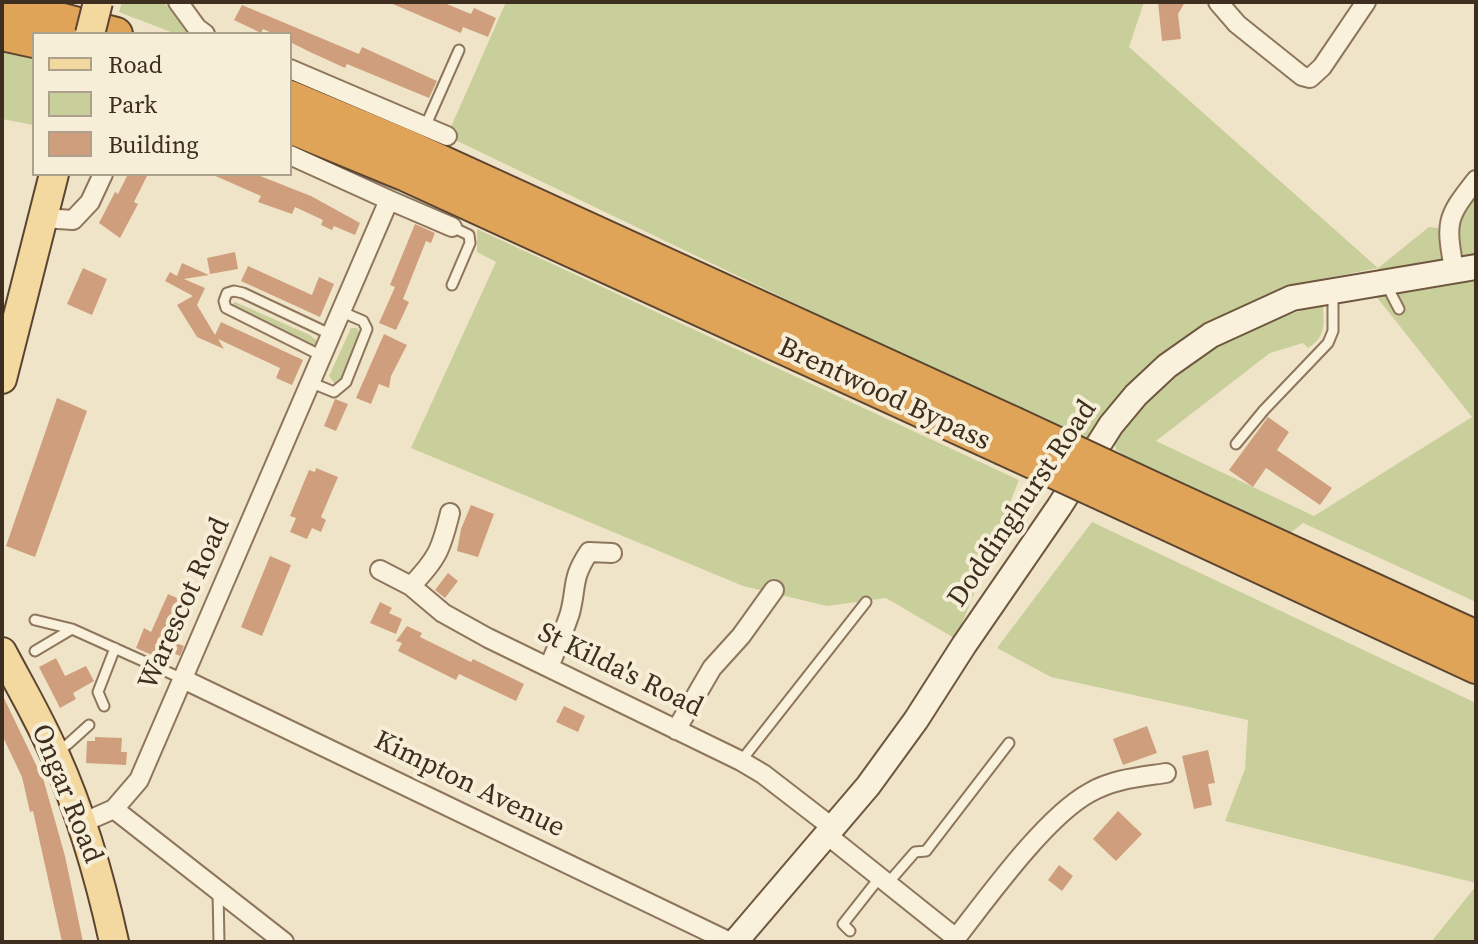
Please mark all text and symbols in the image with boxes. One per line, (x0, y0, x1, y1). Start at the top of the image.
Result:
legend (32, 32, 292, 176)
text: Road (108, 48, 162, 81)
text: Park (108, 88, 157, 121)
text: Building (108, 128, 199, 161)
street label: Brentwood Bypass (773, 331, 995, 459)
street label: Doddinghurst Road (941, 394, 1105, 614)
street label: Warescot Road (132, 513, 238, 695)
street label: St Kilda's Road (532, 617, 708, 725)
street label: Ongar Road (23, 720, 109, 868)
street label: Kimpton Avenue (368, 724, 570, 846)

